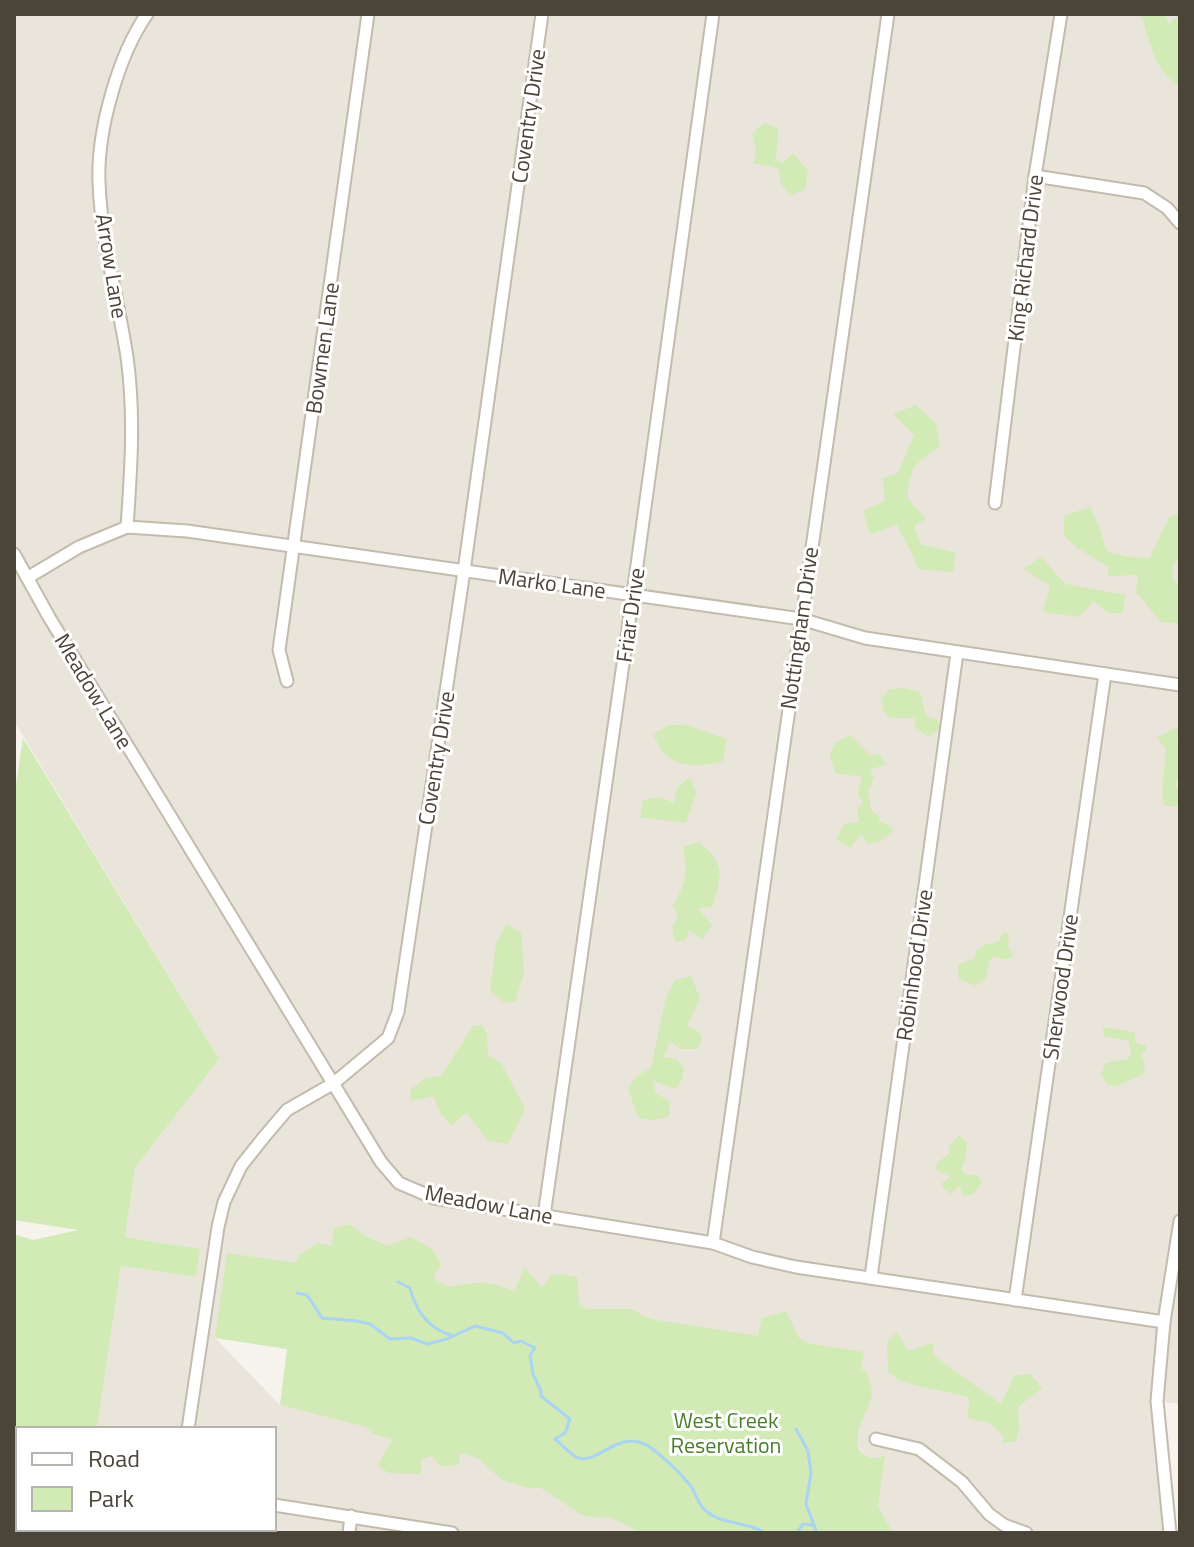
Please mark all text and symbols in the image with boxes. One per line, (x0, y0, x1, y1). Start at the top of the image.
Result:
street label: Coventry Drive (502, 47, 554, 185)
street label: King Richard Drive (998, 173, 1052, 343)
street label: Arrow Lane (87, 211, 137, 321)
street label: Bowmen Lane (296, 280, 348, 416)
street label: Nottingham Drive (771, 545, 827, 711)
street label: Marko Lane (496, 559, 608, 607)
street label: Friar Drive (607, 566, 653, 664)
street label: Meadow Lane (46, 627, 142, 755)
street label: Coventry Drive (409, 689, 463, 827)
street label: Robinhood Drive (887, 887, 941, 1043)
street label: Sherwood Drive (1033, 912, 1087, 1062)
street label: Meadow Lane (422, 1175, 556, 1233)
park label: West Creek Reservation (671, 1403, 781, 1462)
legend (16, 1427, 276, 1531)
text: Road (88, 1440, 140, 1476)
text: Park (88, 1480, 134, 1516)

